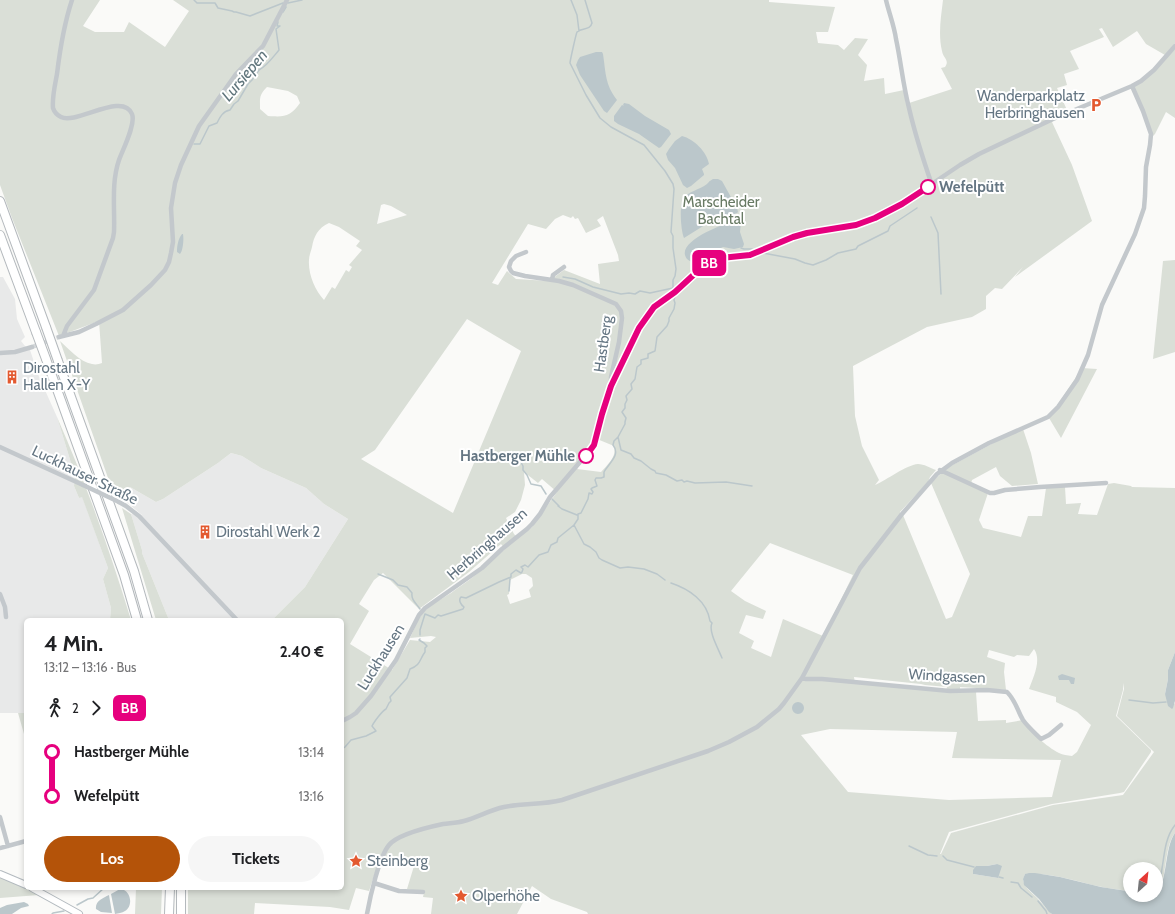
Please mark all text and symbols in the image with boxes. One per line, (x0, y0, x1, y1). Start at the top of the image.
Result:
water label: Lursiepen (217, 46, 271, 105)
place label: Wanderparkplatz Herbringhausen (977, 87, 1085, 122)
parking icon: Wanderparkplatz Herbringhausen (1088, 97, 1104, 113)
place label: Wefelpütt (939, 178, 1004, 196)
marker: Wefelpütt (920, 179, 936, 195)
park label: Marscheider Bachtal (683, 193, 760, 228)
line badge: BB (691, 250, 727, 276)
text: BB (700, 254, 718, 272)
street label: Hastberg (590, 314, 616, 373)
place label: Dirostahl Hallen X-Y (23, 359, 91, 394)
building icon: Dirostahl Hallen X-Y (4, 369, 20, 385)
street label: Luckhauser Straße (29, 442, 141, 509)
place label: Hastberger Mühle (460, 447, 575, 465)
marker: Hastberger Mühle (578, 448, 594, 464)
street label: Herbringhausen (443, 504, 531, 584)
place label: Dirostahl Werk 2 (216, 523, 320, 541)
building icon: Dirostahl Werk 2 (197, 524, 213, 540)
street label: Luckhausen (354, 621, 408, 693)
text: 4 Min. (44, 630, 103, 657)
text: 2.40 € (280, 643, 324, 661)
text: 13:12 – 13:16 · Bus (44, 659, 136, 675)
street label: Windgassen (908, 665, 986, 687)
icon: walk (44, 697, 66, 719)
icon: forward (85, 697, 107, 719)
text: BB (121, 699, 138, 717)
text: 2 (72, 700, 79, 716)
text: Hastberger Mühle (74, 743, 189, 761)
text: 13:14 (298, 744, 324, 760)
text: Wefelpütt (74, 787, 139, 805)
text: 13:16 (298, 788, 324, 804)
button: Los (44, 836, 180, 882)
button: Tickets (188, 836, 324, 882)
place label: Steinberg (367, 852, 428, 870)
place icon: Steinberg (348, 853, 364, 869)
north arrow (1123, 862, 1163, 902)
map controls (1123, 862, 1163, 902)
place label: Olperhöhe (472, 887, 540, 905)
place icon: Olperhöhe (453, 888, 469, 904)

